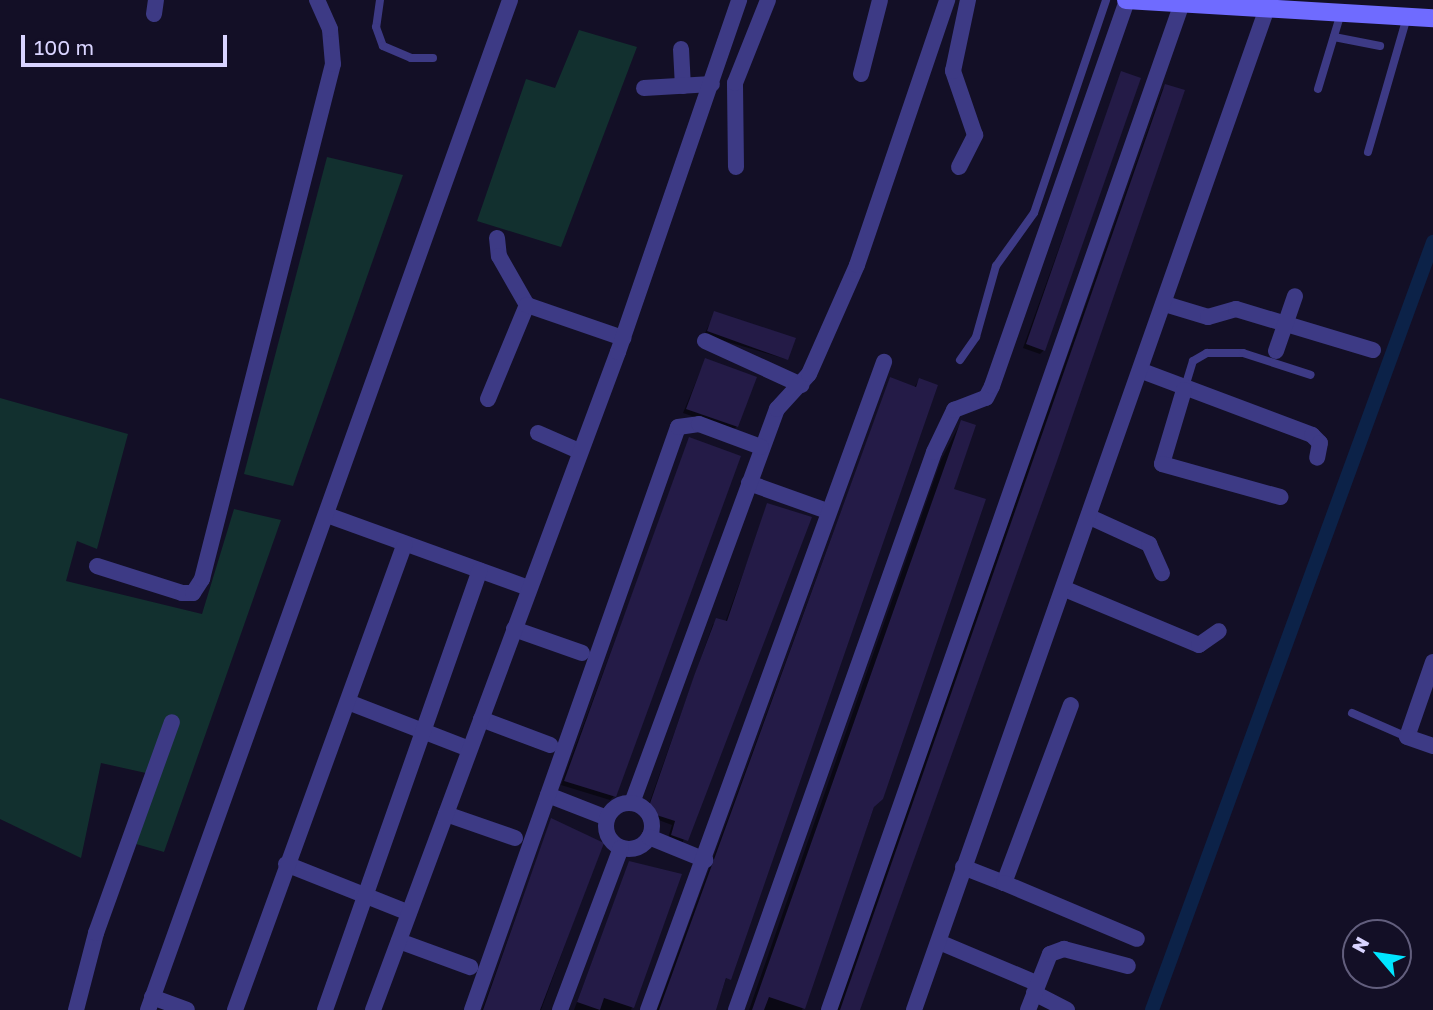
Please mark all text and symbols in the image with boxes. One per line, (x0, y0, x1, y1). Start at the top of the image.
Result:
scale bar (24, 21, 231, 65)
text: 100 m (34, 34, 94, 60)
north arrow (1342, 919, 1412, 989)
text: N (1346, 933, 1374, 956)

